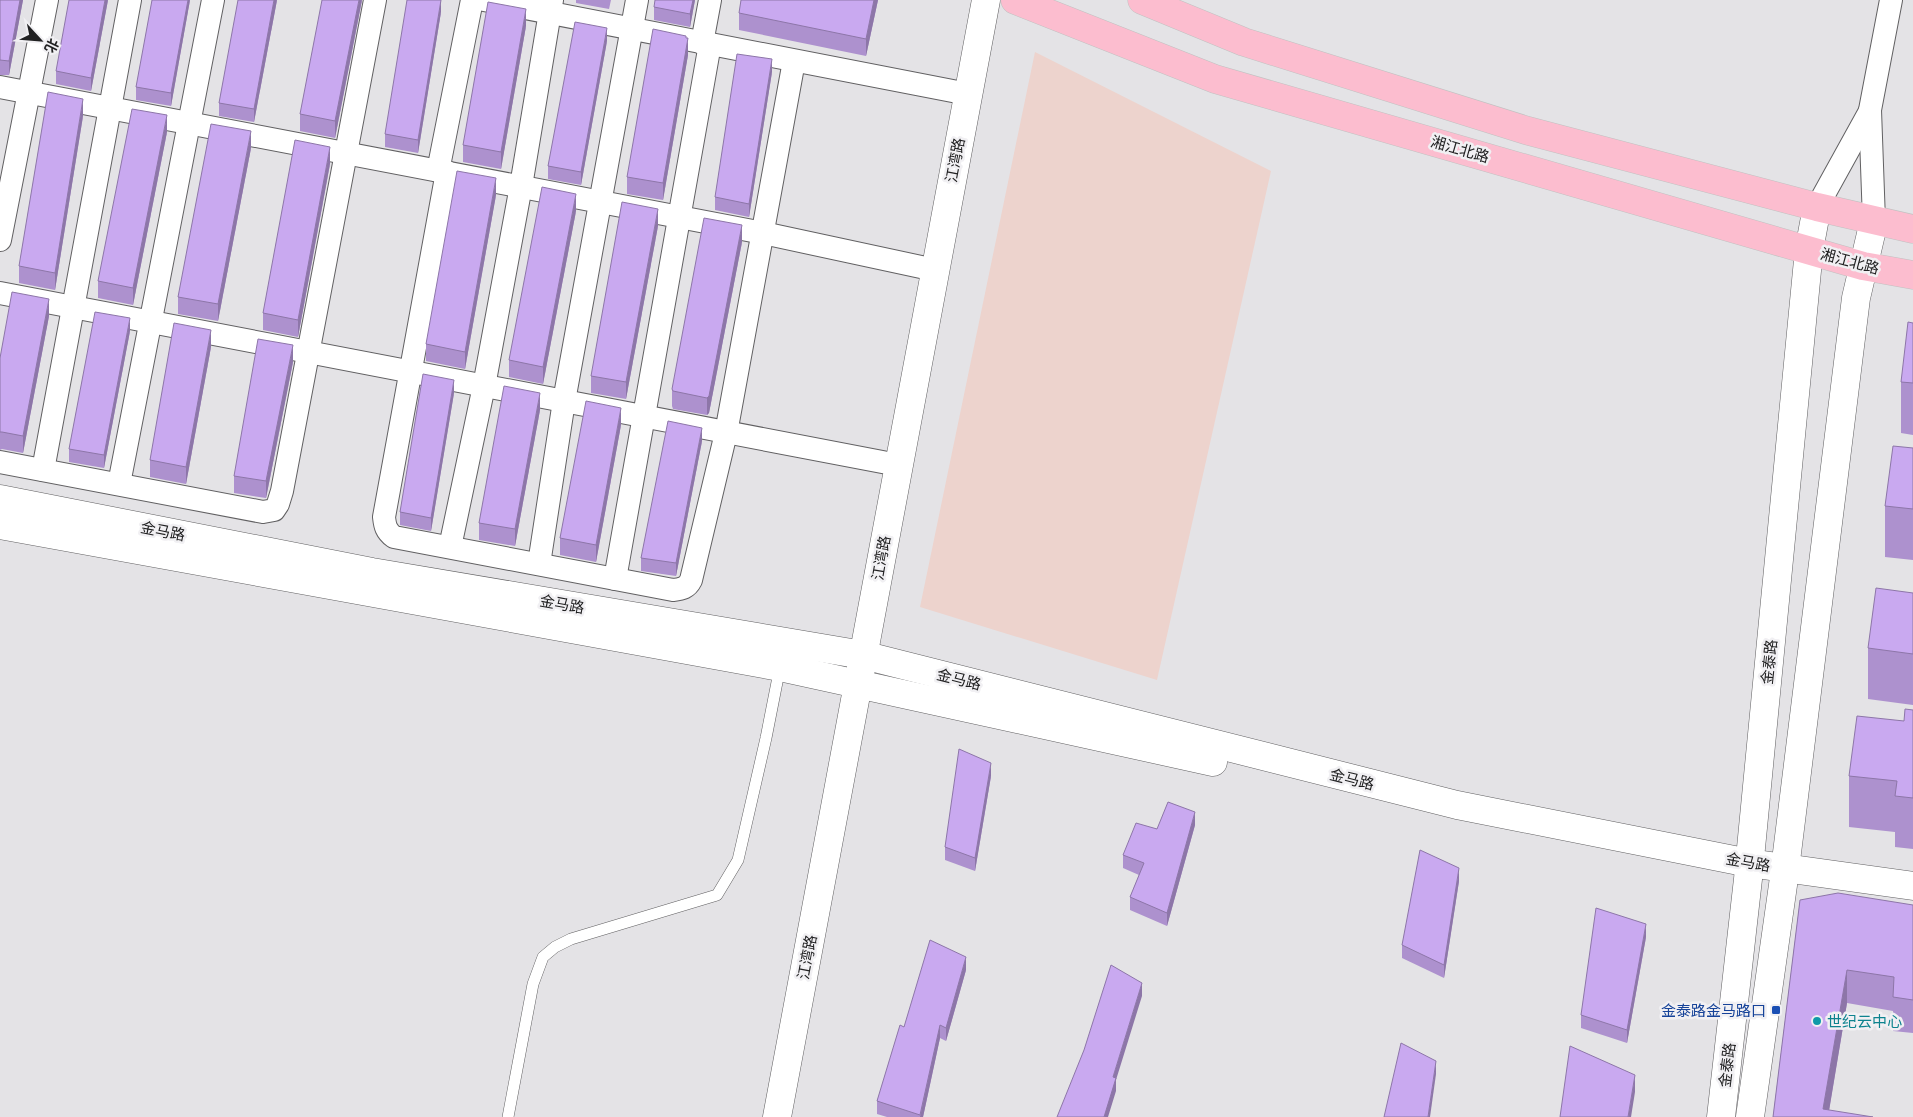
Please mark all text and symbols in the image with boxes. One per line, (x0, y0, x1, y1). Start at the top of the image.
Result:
north arrow (15, 15, 65, 65)
text: 北 (41, 35, 63, 56)
street label: 湘江北路 (1429, 132, 1491, 166)
street label: 江湾路 (941, 136, 969, 184)
street label: 湘江北路 (1819, 244, 1881, 278)
street label: 金马路 (139, 517, 187, 545)
street label: 江湾路 (868, 534, 894, 582)
street label: 金马路 (538, 591, 586, 617)
street label: 金泰路 (1757, 639, 1781, 685)
street label: 金马路 (935, 664, 983, 694)
street label: 金马路 (1328, 764, 1376, 794)
street label: 金马路 (1724, 849, 1772, 875)
street label: 江湾路 (793, 933, 821, 981)
place label: 金泰路金马路口 (1661, 1001, 1766, 1020)
marker: 金泰路金马路口 (1770, 1004, 1782, 1016)
place label: 世纪云中心 (1827, 1012, 1902, 1031)
marker: 世纪云中心 (1811, 1015, 1823, 1027)
street label: 金泰路 (1715, 1042, 1739, 1088)

